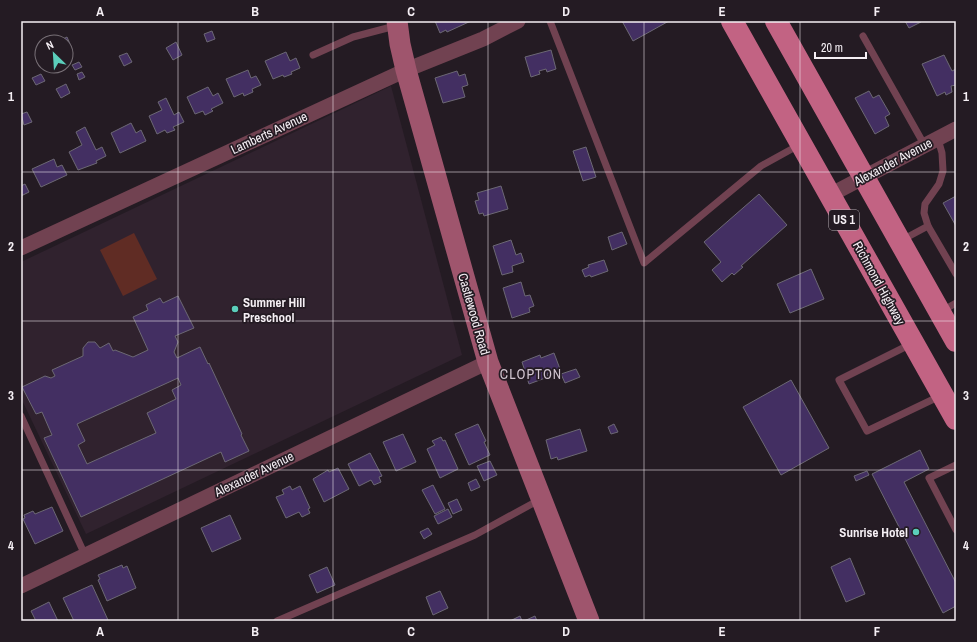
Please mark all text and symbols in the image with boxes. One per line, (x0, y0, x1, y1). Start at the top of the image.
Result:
text: A (96, 3, 104, 20)
text: B (251, 3, 259, 20)
text: C (407, 3, 415, 20)
text: D (562, 3, 570, 20)
text: E (718, 3, 726, 20)
text: F (874, 3, 881, 20)
north arrow (34, 34, 74, 74)
scale bar (815, 34, 866, 60)
text: N (44, 37, 56, 53)
text: 20 m (821, 40, 843, 56)
text: 1 (8, 88, 14, 105)
text: 1 (963, 88, 969, 105)
street label: Lamberts Avenue (228, 108, 310, 158)
street label: Alexander Avenue (850, 134, 935, 190)
road number: US 1 (829, 210, 859, 230)
text: 2 (8, 238, 14, 255)
street label: Richmond Highway (849, 238, 909, 328)
text: 2 (963, 238, 969, 255)
street label: Castlewood Road (454, 271, 494, 357)
place label: Summer Hill Preschool (243, 294, 305, 326)
marker: Summer Hill Preschool (230, 304, 240, 314)
district label: CLOPTON (500, 365, 562, 383)
text: 3 (8, 387, 14, 404)
text: 3 (963, 387, 969, 404)
street label: Alexander Avenue (211, 447, 297, 501)
place label: Sunrise Hotel (839, 524, 908, 541)
marker: Sunrise Hotel (911, 527, 921, 537)
text: 4 (8, 537, 14, 554)
text: 4 (963, 537, 969, 554)
text: A (96, 623, 104, 640)
text: B (251, 623, 259, 640)
text: C (407, 623, 415, 640)
text: D (562, 623, 570, 640)
text: E (718, 623, 726, 640)
text: F (874, 623, 881, 640)

